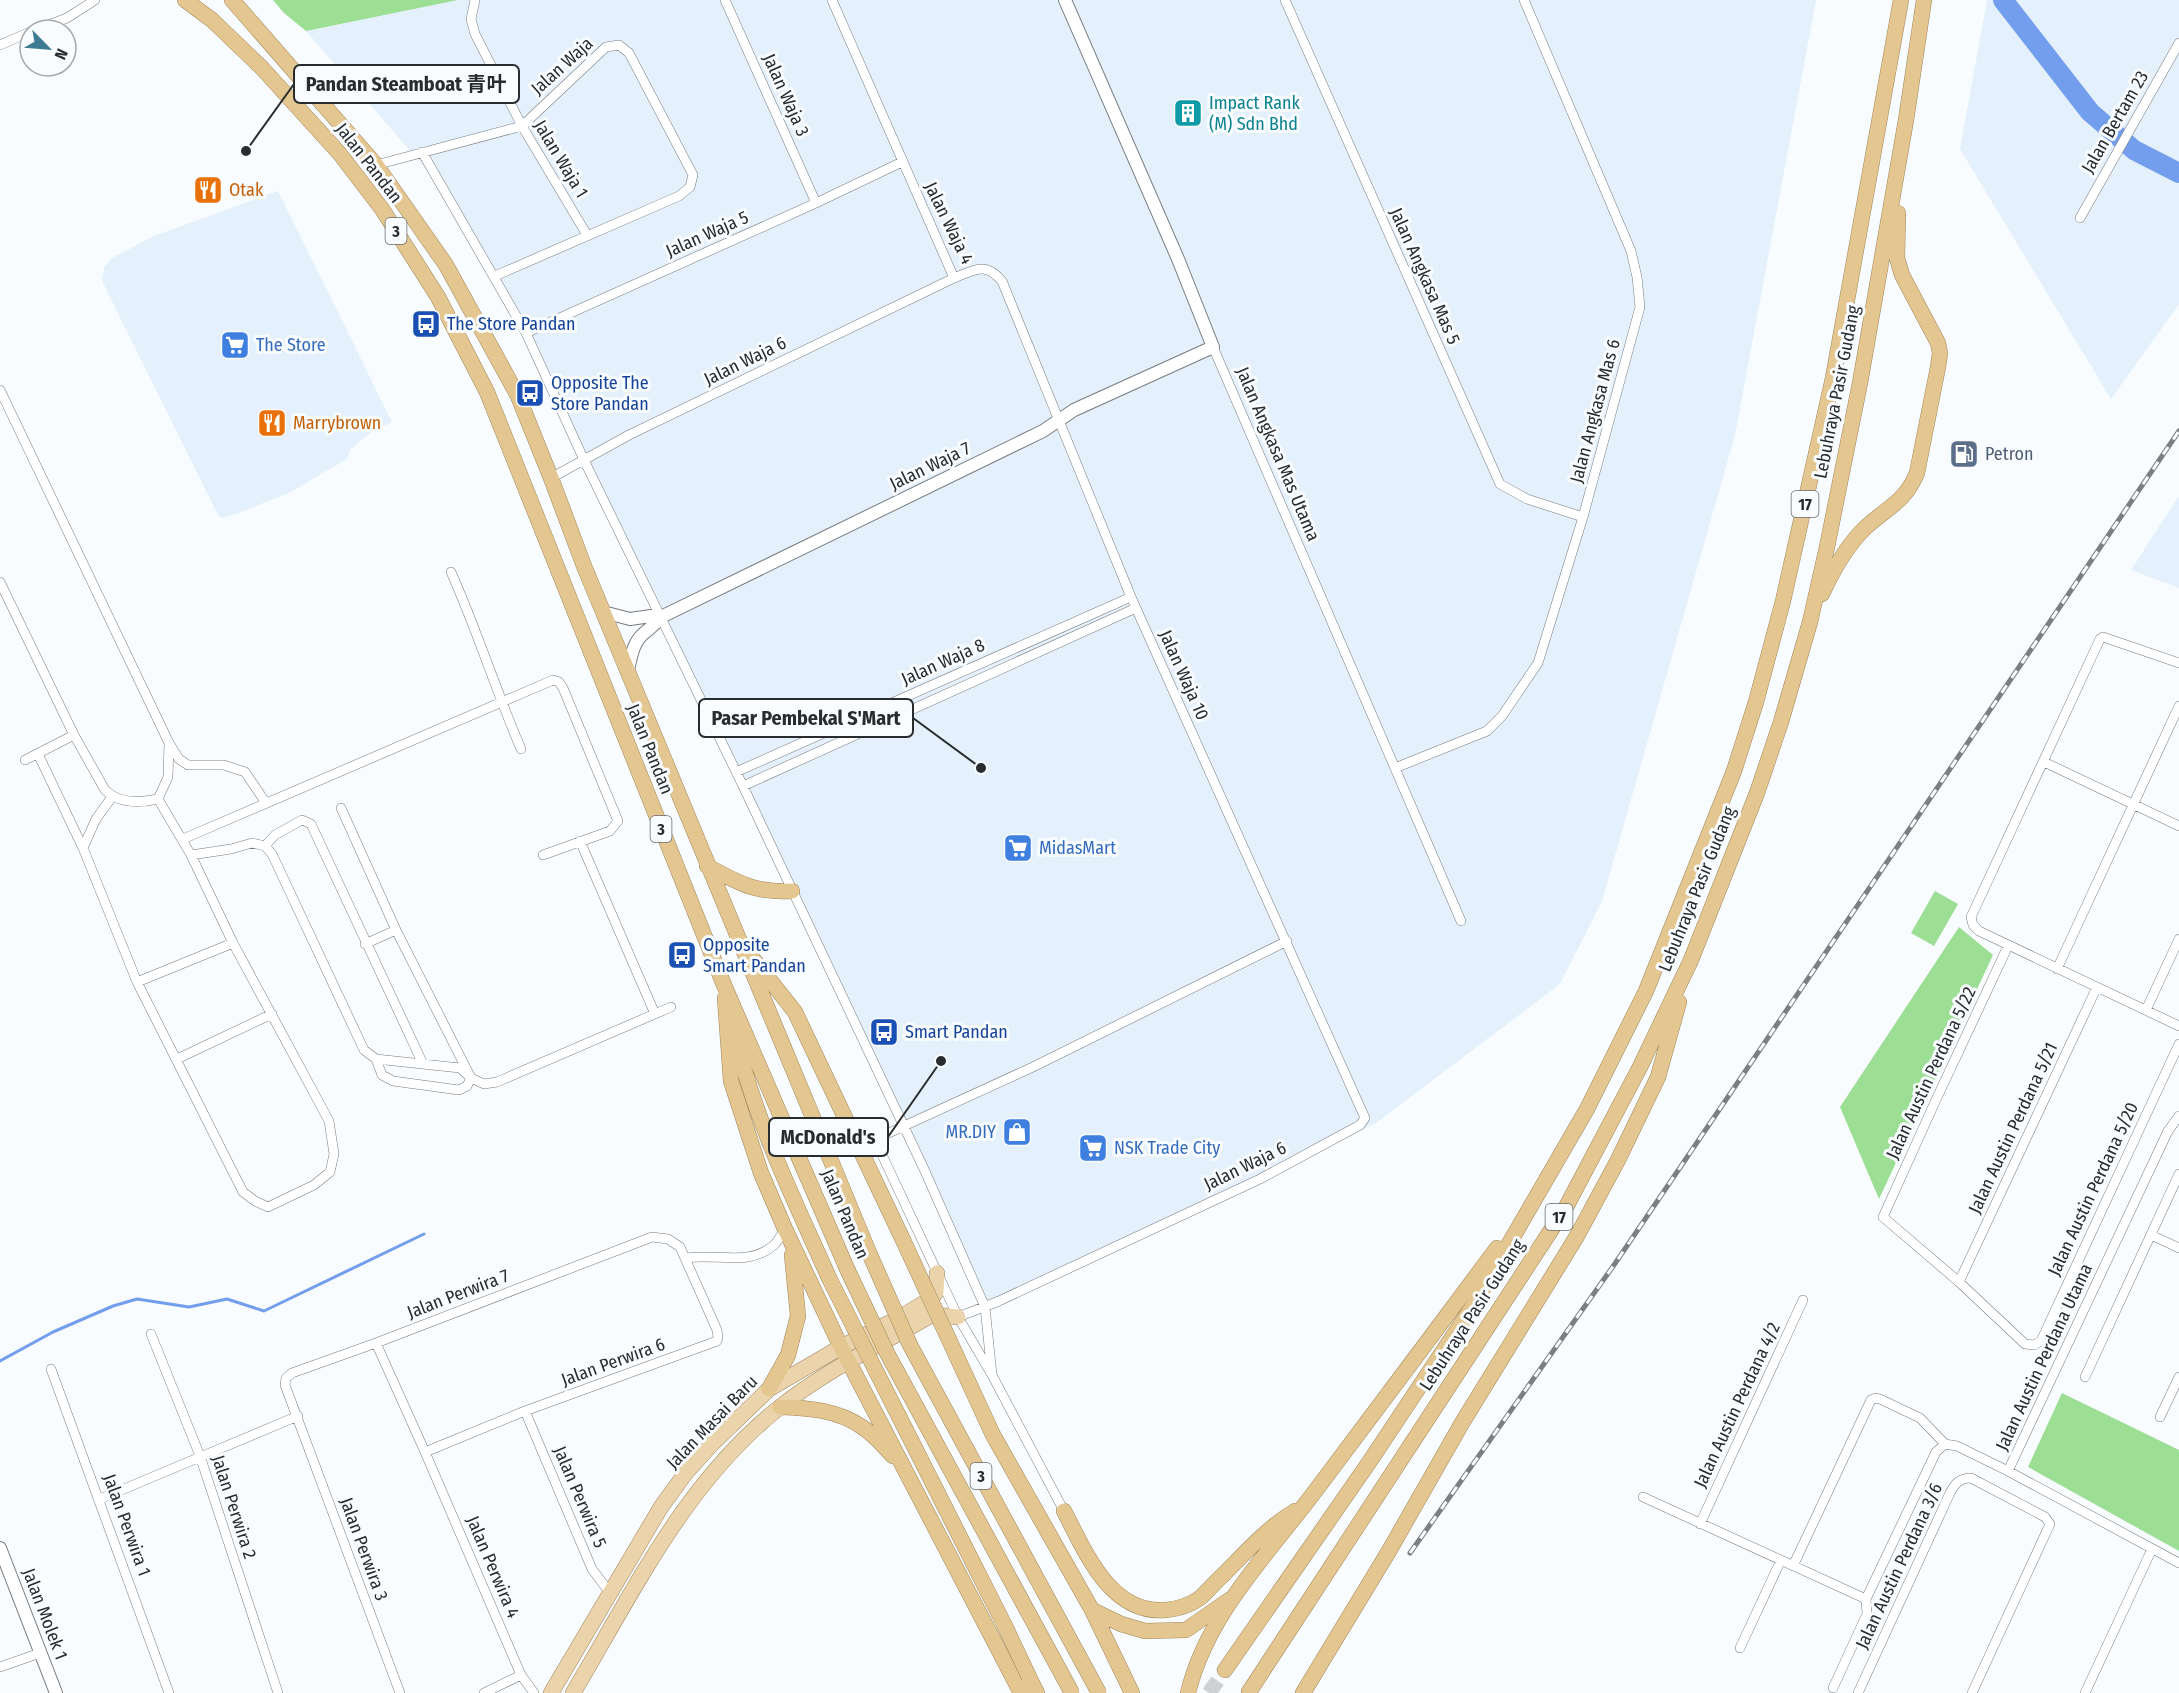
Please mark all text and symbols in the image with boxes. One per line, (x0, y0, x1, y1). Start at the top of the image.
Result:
north arrow (18, 18, 78, 78)
street label: Jalan Waja (527, 32, 598, 100)
text: N (51, 46, 72, 62)
street label: Jalan Waja 3 (758, 50, 814, 140)
callout: Pandan Steamboat 青叶 (294, 65, 519, 103)
street label: Jalan Bertam 23 (2077, 67, 2153, 177)
text: Pandan Steamboat 青叶 (306, 72, 506, 96)
place label: Impact Rank (M) Sdn Bhd (1209, 92, 1301, 135)
building icon: Impact Rank (M) Sdn Bhd (1172, 97, 1204, 129)
street label: Jalan Waja 1 (529, 116, 593, 202)
street label: Jalan Pandan (331, 119, 407, 207)
restaurant icon: Otak (192, 174, 224, 206)
street label: Jalan Waja 4 (920, 178, 978, 268)
place label: Otak (229, 179, 264, 201)
street label: Jalan Angkasa Mas 5 (1385, 204, 1465, 348)
street label: Jalan Waja 5 (662, 206, 752, 262)
road number: 3 (386, 218, 406, 244)
street label: Lebuhraya Pasir Gudang (1809, 303, 1865, 481)
bus stop icon: The Store Pandan (410, 308, 442, 340)
place label: The Store Pandan (447, 313, 576, 335)
supermarket icon: The Store (219, 329, 251, 361)
street label: Jalan Waja 6 (700, 332, 790, 390)
place label: The Store (256, 334, 326, 356)
street label: Jalan Angkasa Mas 6 (1565, 337, 1625, 485)
street label: Jalan Angkasa Mas Utama (1231, 364, 1325, 544)
place label: Opposite The Store Pandan (551, 372, 649, 415)
bus stop icon: Opposite The Store Pandan (514, 377, 546, 409)
restaurant icon: Marrybrown (256, 407, 288, 439)
place label: Marrybrown (293, 412, 381, 434)
street label: Jalan Waja 7 (886, 437, 974, 495)
fuel station icon: Petron (1948, 438, 1980, 470)
place label: Petron (1985, 443, 2033, 465)
road number: 17 (1792, 491, 1818, 517)
street label: Jalan Waja 10 (1154, 627, 1214, 723)
street label: Jalan Waja 8 (898, 634, 988, 690)
callout: Pasar Pembekal S'Mart (699, 699, 913, 737)
street label: Jalan Pandan (622, 701, 678, 797)
text: Pasar Pembekal S'Mart (711, 706, 902, 730)
street label: Lebuhraya Pasir Gudang (1654, 803, 1740, 975)
road number: 3 (650, 816, 672, 842)
supermarket icon: MidasMart (1002, 832, 1034, 864)
place label: MidasMart (1039, 837, 1116, 859)
place label: Opposite Smart Pandan (703, 934, 806, 977)
bus stop icon: Opposite Smart Pandan (666, 939, 698, 971)
street label: Jalan Austin Perdana 5/22 (1881, 983, 1981, 1163)
bus stop icon: Smart Pandan (868, 1016, 900, 1048)
place label: Smart Pandan (905, 1021, 1008, 1043)
street label: Jalan Austin Perdana 5/21 (1964, 1039, 2062, 1217)
street label: Jalan Austin Perdana 5/20 (2043, 1099, 2143, 1279)
shop icon: MR.DIY (1001, 1116, 1033, 1148)
callout: McDonald's (769, 1118, 888, 1156)
place label: MR.DIY (945, 1121, 996, 1143)
text: McDonald's (780, 1125, 876, 1149)
supermarket icon: NSK Trade City (1077, 1132, 1109, 1164)
place label: NSK Trade City (1114, 1137, 1220, 1159)
street label: Jalan Waja 6 (1200, 1137, 1290, 1195)
street label: Jalan Pandan (816, 1166, 874, 1262)
road number: 17 (1546, 1204, 1572, 1230)
street label: Lebuhraya Pasir Gudang (1415, 1235, 1529, 1395)
street label: Jalan Austin Perdana Utama (1991, 1260, 2097, 1454)
street label: Jalan Perwira 7 (404, 1265, 512, 1323)
street label: Jalan Austin Perdana 4/2 (1689, 1319, 1785, 1491)
street label: Jalan Perwira 6 (558, 1333, 668, 1391)
street label: Jalan Masai Baru (662, 1371, 762, 1473)
street label: Jalan Perwira 5 (549, 1443, 611, 1551)
street label: Jalan Perwira 2 (207, 1452, 261, 1562)
road number: 3 (970, 1463, 992, 1489)
street label: Jalan Perwira 1 (98, 1471, 156, 1579)
street label: Jalan Austin Perdana 3/6 (1851, 1479, 1947, 1652)
street label: Jalan Perwira 3 (335, 1494, 393, 1604)
street label: Jalan Perwira 4 (462, 1513, 524, 1622)
street label: Jalan Molek 1 (17, 1565, 73, 1663)

